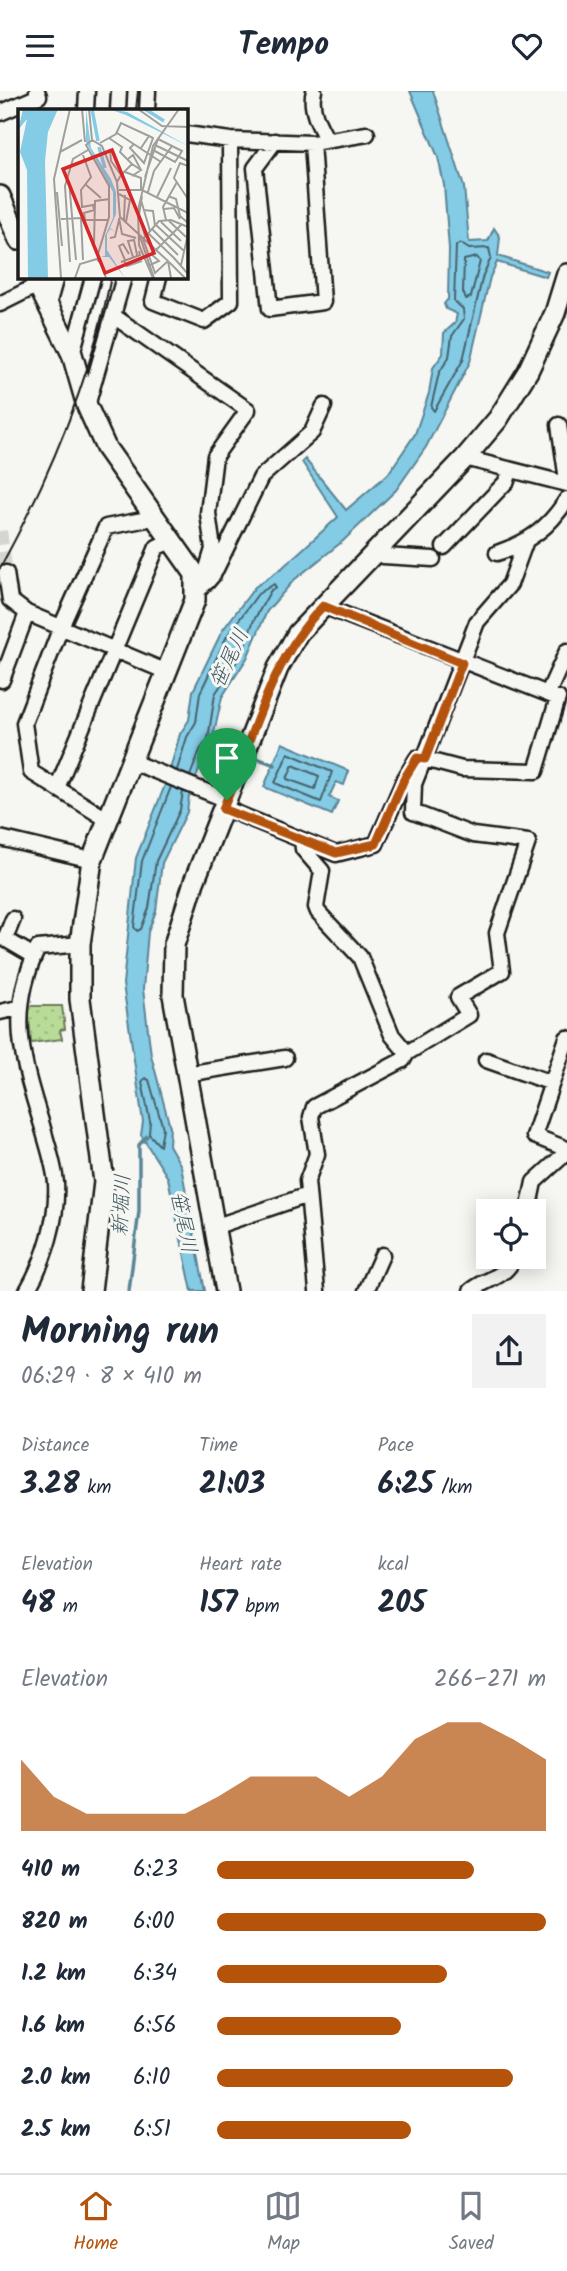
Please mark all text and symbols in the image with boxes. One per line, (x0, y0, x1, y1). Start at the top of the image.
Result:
text: Tempo (238, 20, 329, 71)
icon: menu (21, 27, 59, 65)
icon: heart (508, 27, 546, 65)
inset map (18, 109, 187, 278)
water label: 笹尾川 (202, 623, 259, 694)
pin (197, 728, 257, 800)
icon: arrive (208, 739, 246, 777)
water label: 新堀川 (104, 1173, 141, 1237)
water label: 笹尾川 (160, 1188, 205, 1256)
map controls (476, 1199, 546, 1269)
button: locate (476, 1199, 546, 1269)
text: Morning run (21, 1303, 219, 1363)
button: share (472, 1314, 546, 1388)
text: 06:29 · 8 × 410 m (21, 1359, 202, 1395)
text: Distance (21, 1431, 89, 1461)
text: Time (199, 1431, 238, 1461)
text: Pace (378, 1431, 414, 1461)
text: 3.28 (21, 1461, 80, 1509)
text: 21:03 (199, 1461, 265, 1509)
text: 6:25 (378, 1461, 434, 1509)
text: km (80, 1473, 111, 1503)
text: /km (434, 1473, 472, 1503)
text: Elevation (21, 1550, 93, 1580)
text: Heart rate (199, 1550, 282, 1580)
text: kcal (378, 1550, 409, 1580)
text: 48 (21, 1580, 55, 1628)
text: 157 (199, 1580, 238, 1628)
text: 205 (378, 1580, 426, 1628)
text: m (55, 1592, 78, 1622)
text: bpm (238, 1592, 280, 1622)
text: Elevation (21, 1662, 108, 1698)
text: 266–271 m (434, 1662, 546, 1698)
text: 410 m (21, 1852, 80, 1888)
text: 6:23 (133, 1852, 178, 1888)
text: 820 m (21, 1904, 87, 1940)
text: 6:00 (133, 1904, 174, 1940)
text: 1.2 km (21, 1956, 86, 1992)
text: 6:34 (133, 1956, 177, 1992)
text: 1.6 km (21, 2008, 85, 2044)
text: 6:56 (133, 2008, 177, 2044)
text: 2.0 km (21, 2060, 91, 2096)
text: 6:10 (133, 2060, 170, 2096)
text: 2.5 km (21, 2112, 91, 2148)
text: 6:51 (133, 2112, 171, 2148)
tab: Home (73, 2187, 118, 2259)
tab: Map (264, 2187, 302, 2259)
tab: Saved (449, 2187, 494, 2259)

